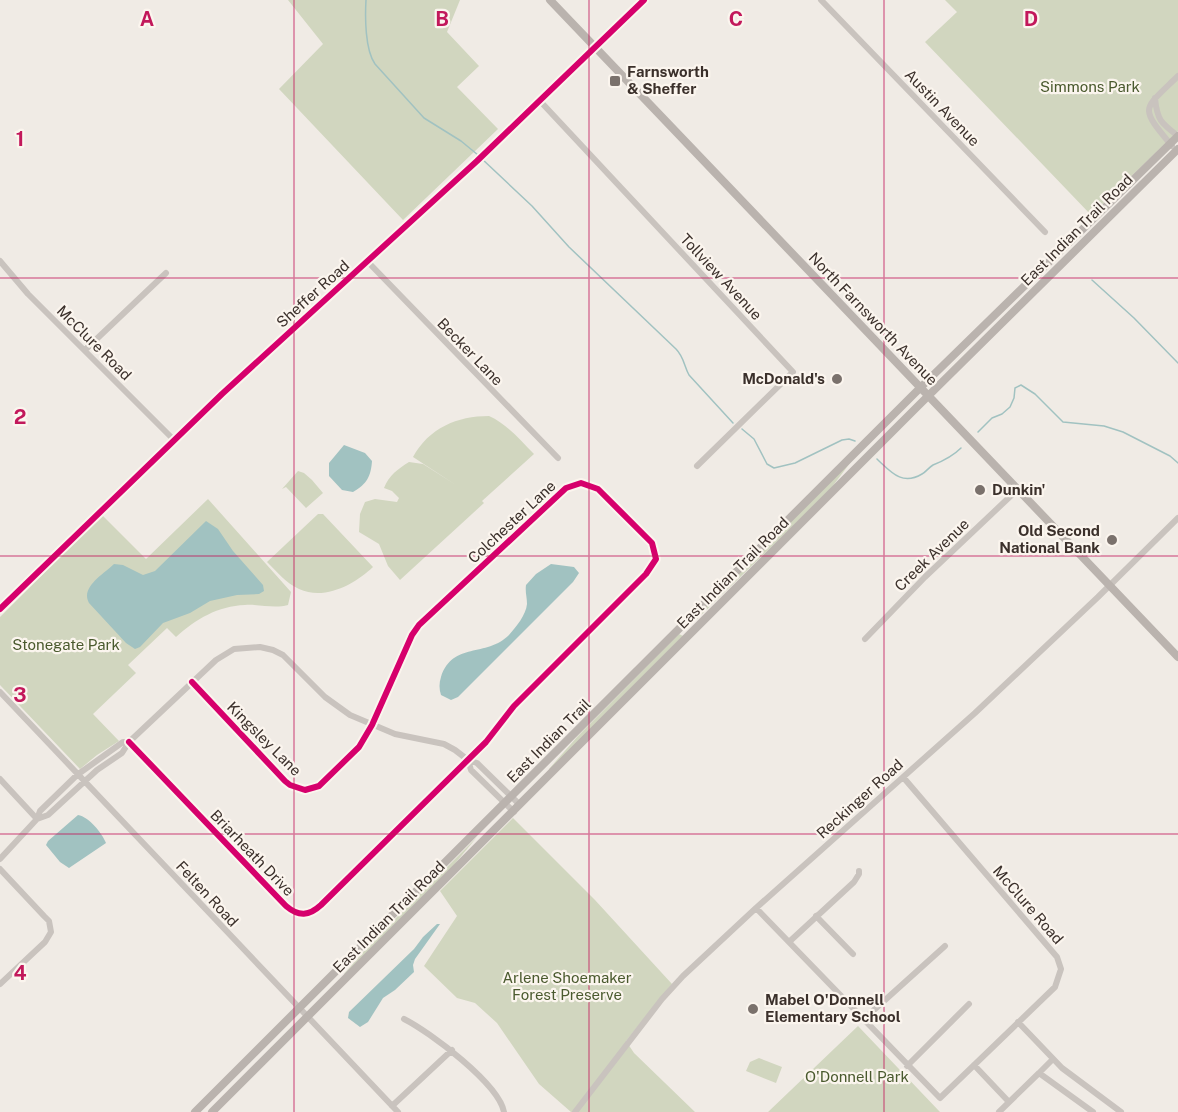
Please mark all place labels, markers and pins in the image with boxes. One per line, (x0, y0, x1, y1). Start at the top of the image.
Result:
place label: Farnsworth & Sheffer (627, 63, 709, 97)
marker: Farnsworth & Sheffer (608, 74, 622, 88)
place label: McDonald's (742, 370, 825, 387)
marker: McDonald's (830, 372, 844, 386)
place label: Dunkin' (992, 481, 1046, 498)
marker: Dunkin' (973, 483, 987, 497)
place label: Old Second National Bank (999, 522, 1100, 556)
marker: Old Second National Bank (1105, 533, 1119, 547)
place label: Mabel O'Donnell Elementary School (765, 991, 901, 1025)
marker: Mabel O'Donnell Elementary School (746, 1002, 760, 1016)

